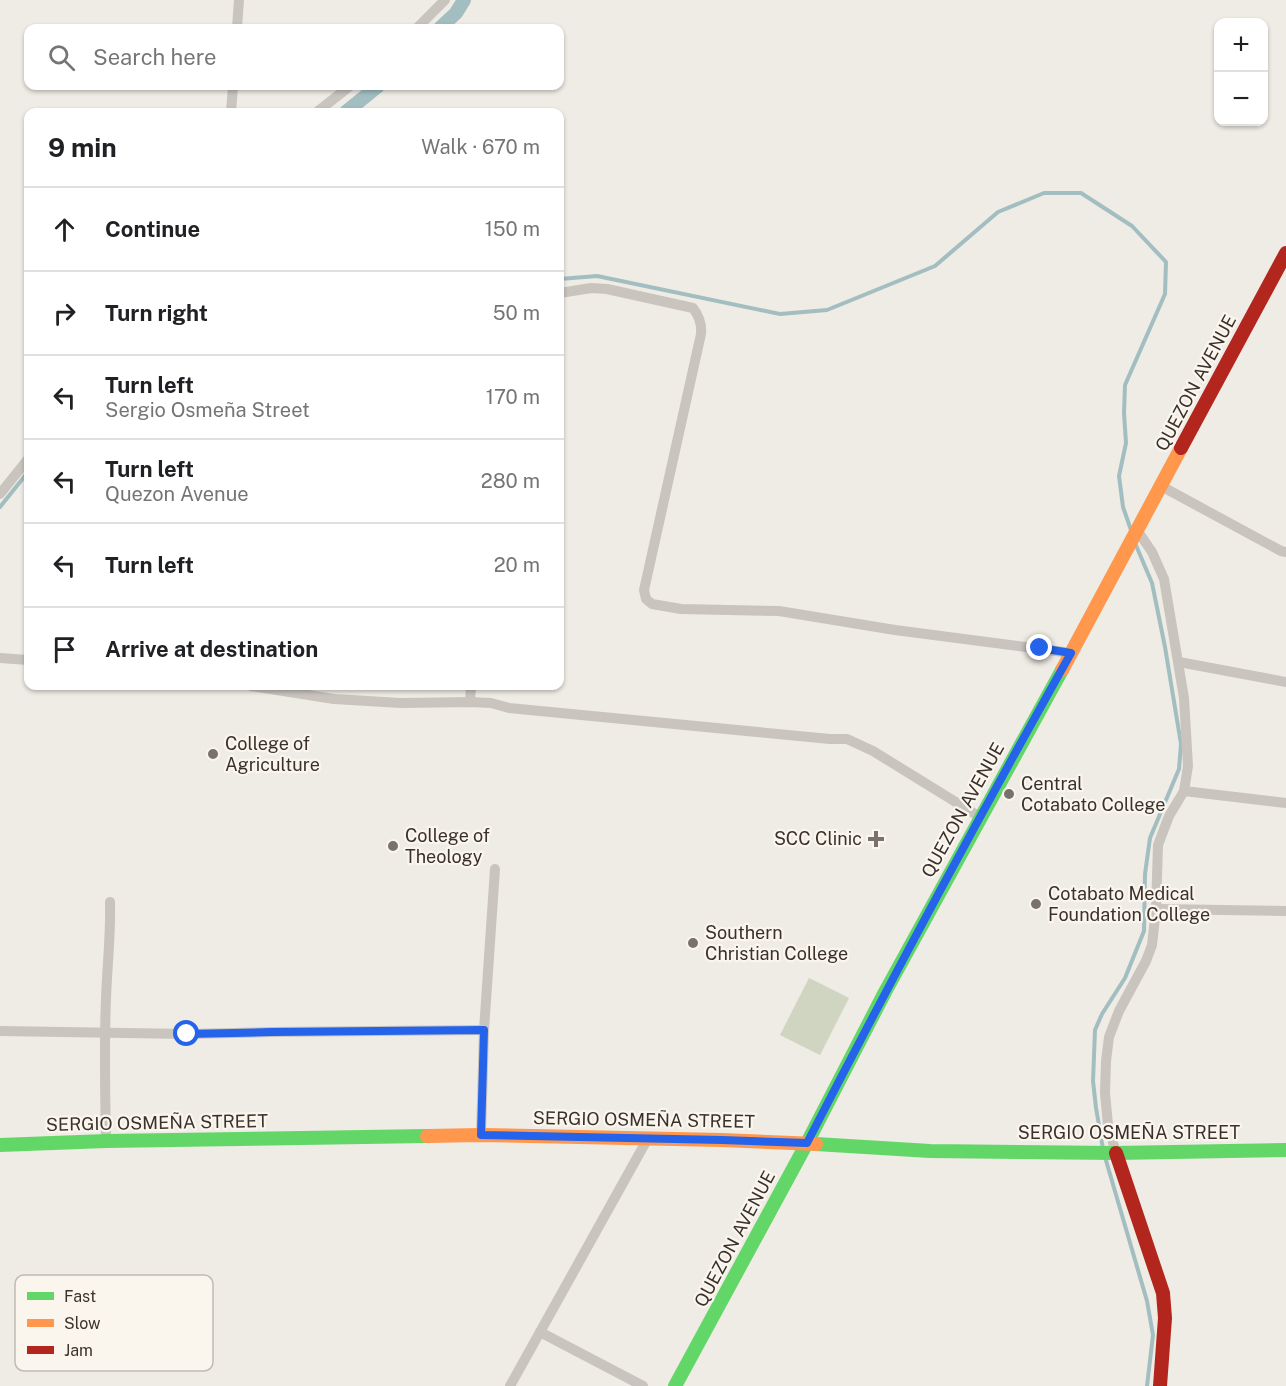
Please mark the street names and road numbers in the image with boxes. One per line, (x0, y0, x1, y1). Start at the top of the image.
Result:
street label: QUEZON AVENUE (1151, 311, 1240, 454)
street label: QUEZON AVENUE (917, 739, 1008, 881)
street label: SERGIO OSMEÑA STREET (533, 1106, 756, 1132)
street label: SERGIO OSMEÑA STREET (46, 1109, 269, 1135)
street label: SERGIO OSMEÑA STREET (1018, 1121, 1240, 1143)
street label: QUEZON AVENUE (690, 1167, 779, 1310)

